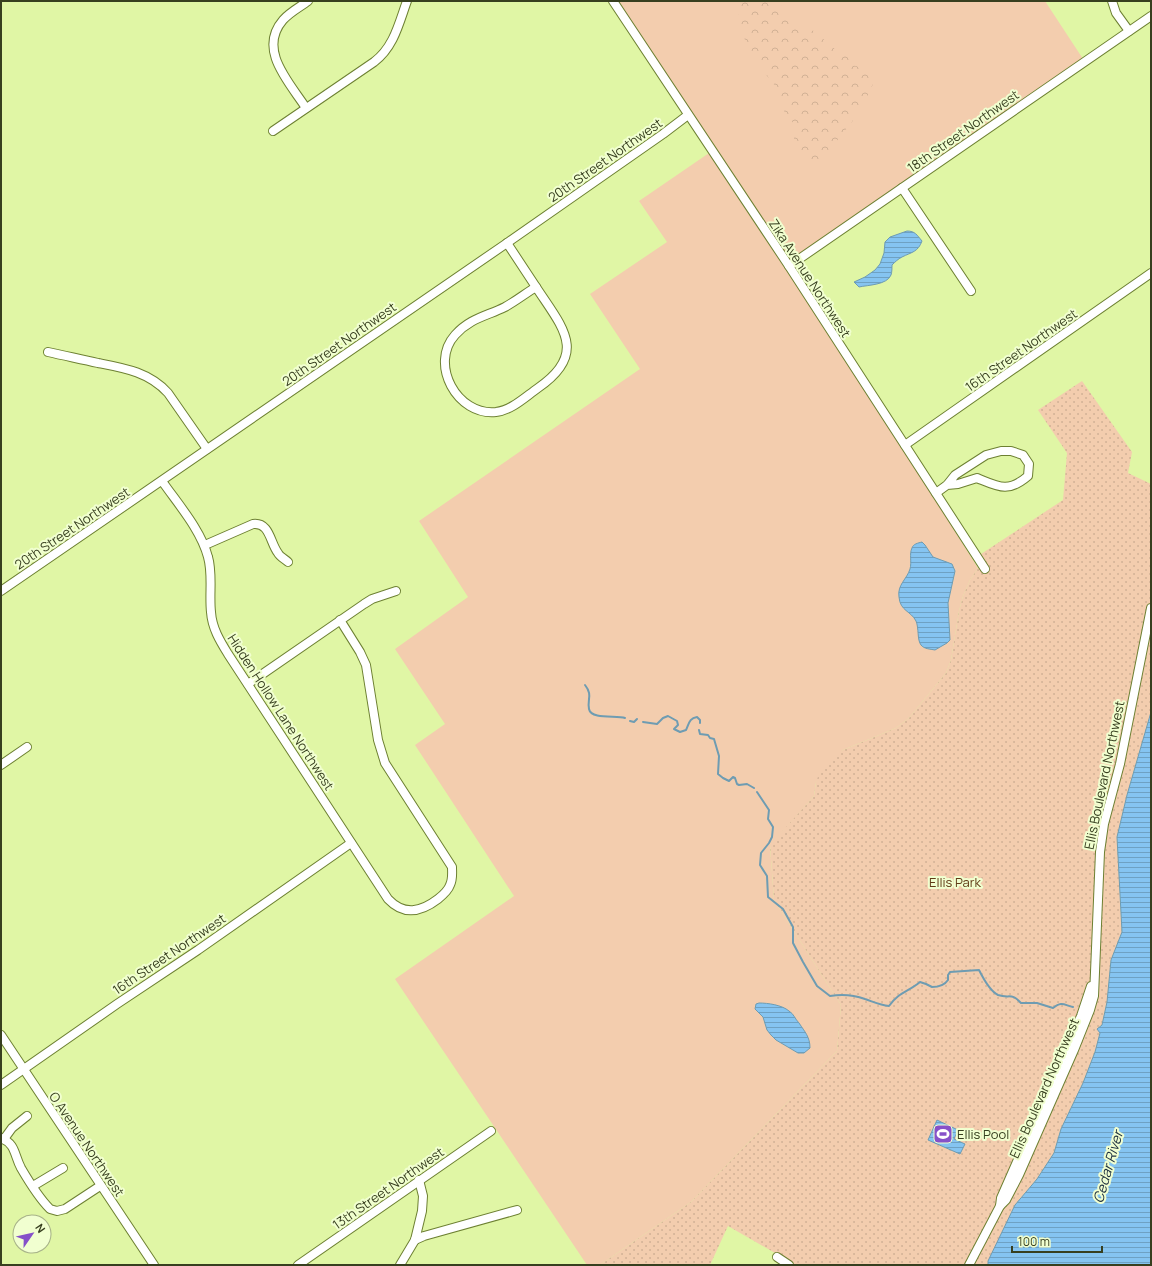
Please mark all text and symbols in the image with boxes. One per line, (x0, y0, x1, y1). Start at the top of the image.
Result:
street label: 18th Street Northwest (904, 86, 1022, 176)
street label: 20th Street Northwest (544, 114, 666, 206)
street label: Zika Avenue Northwest (765, 215, 855, 341)
street label: 20th Street Northwest (278, 298, 400, 390)
street label: 16th Street Northwest (961, 304, 1081, 396)
street label: 20th Street Northwest (11, 483, 133, 573)
street label: Hidden Hollow Lane Northwest (224, 630, 338, 794)
street label: Ellis Boulevard Northwest (1079, 699, 1129, 851)
park label: Ellis Park (929, 873, 981, 891)
street label: 16th Street Northwest (109, 909, 229, 999)
street label: Ellis Boulevard Northwest (1005, 1015, 1083, 1161)
street label: O Avenue Northwest (45, 1088, 129, 1200)
sports icon: Ellis Pool (932, 1123, 954, 1145)
place label: Ellis Pool (957, 1125, 1009, 1143)
water label: Cedar River (1088, 1127, 1127, 1205)
street label: 13th Street Northwest (329, 1143, 447, 1233)
north arrow (12, 1214, 52, 1254)
text: N (32, 1221, 49, 1236)
scale bar (1012, 1228, 1102, 1254)
text: 100 m (1018, 1233, 1050, 1250)

